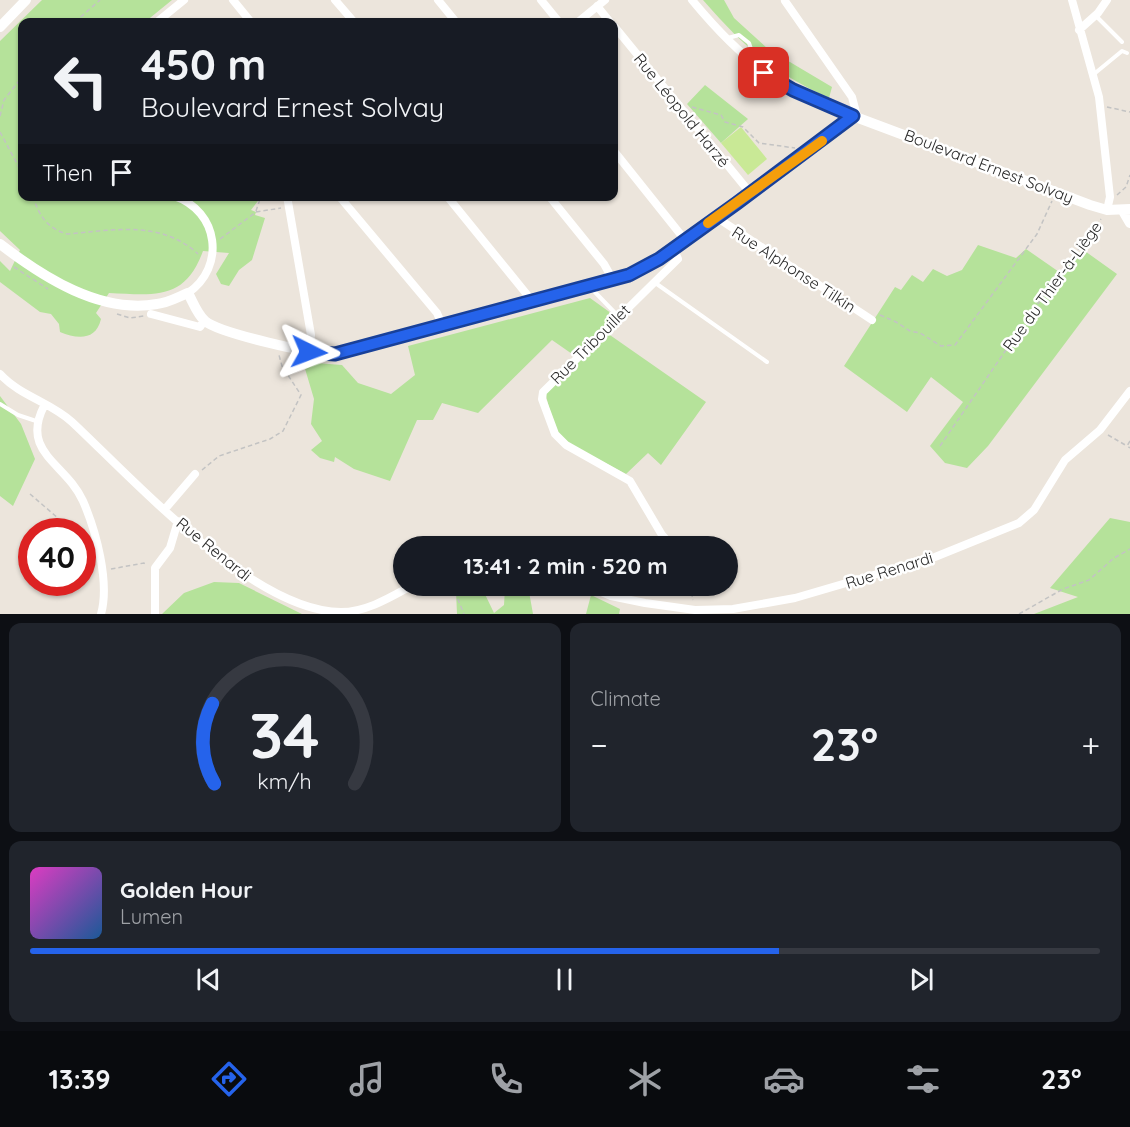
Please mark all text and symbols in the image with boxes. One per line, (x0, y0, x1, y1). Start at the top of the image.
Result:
text: 450 m (141, 38, 266, 91)
icon: left (42, 42, 120, 120)
pin (738, 47, 789, 98)
street label: Rue Léopold Harzé (630, 49, 734, 171)
icon: arrive (747, 56, 780, 89)
text: Boulevard Ernest Solvay (141, 90, 444, 124)
street label: Boulevard Ernest Solvay (902, 124, 1076, 208)
icon: arrive (105, 156, 138, 189)
text: Then (42, 159, 93, 187)
street label: Rue du Thier-à-Liège (998, 217, 1106, 355)
street label: Rue Alphonse Tilkin (728, 221, 860, 317)
street label: Rue Tribouillet (546, 300, 634, 388)
position arrow (277, 320, 341, 384)
street label: Rue Renardi (172, 513, 256, 585)
speed limit sign: 40 (18, 518, 96, 596)
street label: Rue Renardi (843, 547, 935, 593)
text: 13:41 · 2 min · 520 m (463, 552, 668, 580)
text: Climate (591, 686, 661, 711)
text: 34 (250, 696, 320, 774)
text: 23° (811, 716, 878, 772)
text: − (591, 724, 608, 765)
text: + (1081, 724, 1100, 765)
text: km/h (258, 769, 312, 795)
text: Golden Hour (120, 876, 253, 904)
text: Lumen (120, 904, 183, 929)
icon: previous (192, 963, 225, 996)
icon: pause (548, 963, 581, 996)
icon: next (905, 963, 938, 996)
icon: directions (208, 1058, 250, 1100)
icon: music (346, 1058, 388, 1100)
icon: phone (485, 1058, 527, 1100)
icon: climate (624, 1058, 666, 1100)
icon: car (763, 1058, 805, 1100)
icon: filters (902, 1058, 944, 1100)
text: 13:39 (48, 1062, 111, 1096)
text: 23° (1041, 1062, 1082, 1096)

